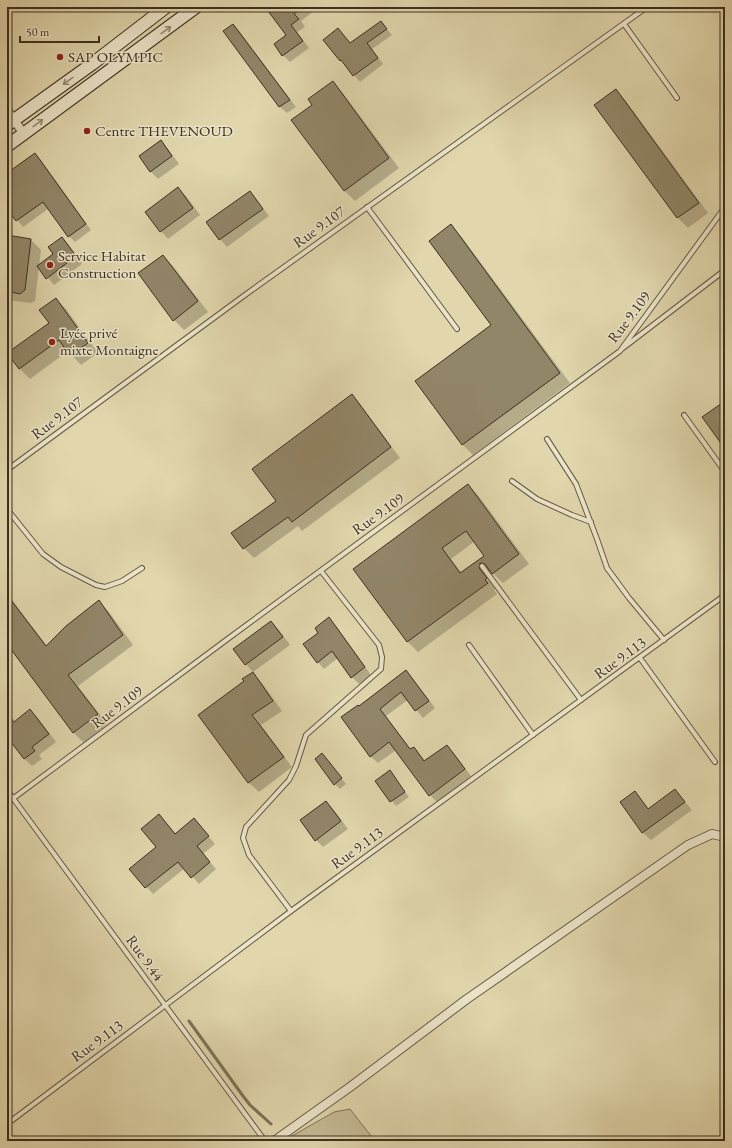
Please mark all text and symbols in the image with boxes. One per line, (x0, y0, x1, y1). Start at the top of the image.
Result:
scale bar (20, 18, 99, 44)
text: 50 m (26, 24, 50, 40)
one-way arrow (160, 25, 171, 34)
place label: SAP OLYMPIC (68, 47, 163, 66)
marker: SAP OLYMPIC (55, 52, 65, 62)
one-way arrow (63, 77, 74, 85)
one-way arrow (33, 119, 44, 127)
place label: Centre THEVENOUD (95, 121, 233, 140)
marker: Centre THEVENOUD (82, 126, 92, 136)
street label: Rue 9.107 (289, 201, 349, 252)
place label: Service Habitat Construction (58, 246, 146, 282)
marker: Service Habitat Construction (45, 260, 55, 270)
street label: Rue 9.109 (603, 287, 654, 346)
place label: Lyée privé mixte Montaigne (60, 323, 159, 359)
marker: Lyée privé mixte Montaigne (47, 337, 57, 347)
street label: Rue 9.107 (27, 392, 87, 443)
street label: Rue 9.109 (348, 488, 407, 539)
street label: Rue 9.113 (590, 632, 649, 683)
street label: Rue 9.109 (87, 681, 146, 732)
street label: Rue 9.113 (327, 822, 386, 873)
street label: Rue 9.44 (122, 931, 169, 985)
street label: Rue 9.113 (67, 1015, 126, 1066)

